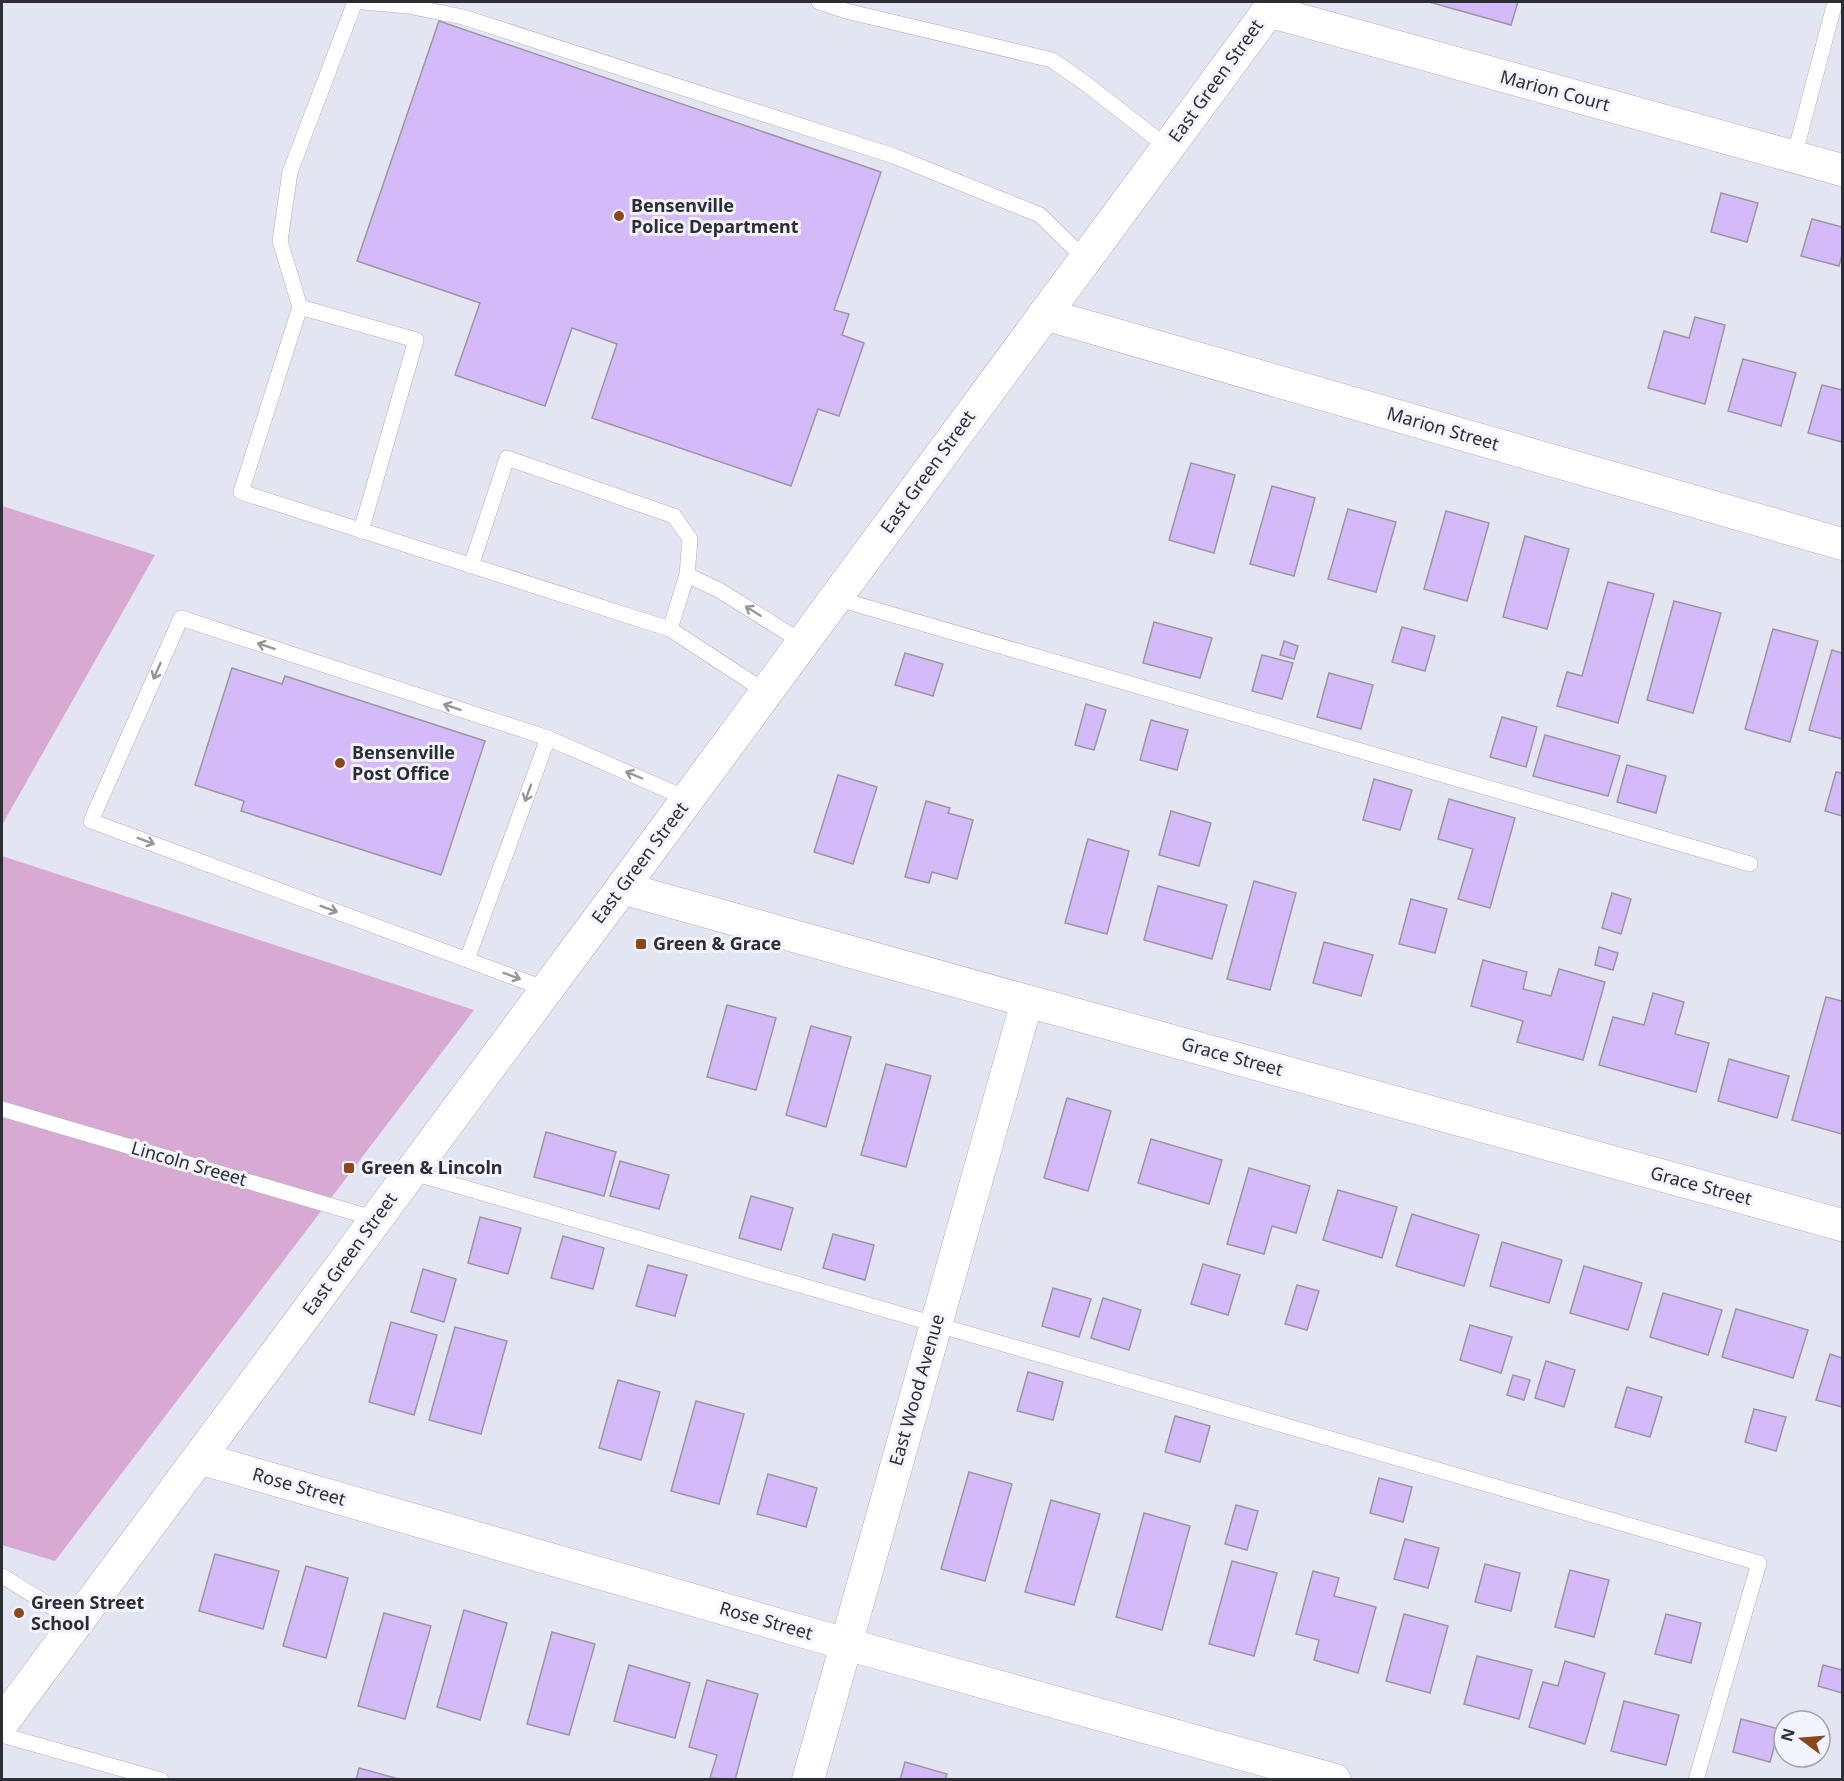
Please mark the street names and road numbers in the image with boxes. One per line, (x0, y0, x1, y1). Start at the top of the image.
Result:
street label: East Green Street (1162, 14, 1268, 147)
street label: Marion Court (1498, 64, 1613, 116)
street label: Marion Street (1384, 401, 1503, 456)
street label: East Green Street (874, 405, 980, 538)
street label: East Green Street (586, 796, 693, 928)
street label: Grace Street (1179, 1031, 1286, 1081)
street label: Lincoln Sreeet (129, 1135, 250, 1191)
street label: Grace Street (1648, 1160, 1755, 1210)
street label: East Green Street (296, 1187, 402, 1320)
street label: East Wood Avenue (883, 1311, 949, 1468)
street label: Rose Street (250, 1461, 349, 1511)
street label: Rose Street (717, 1595, 816, 1645)

